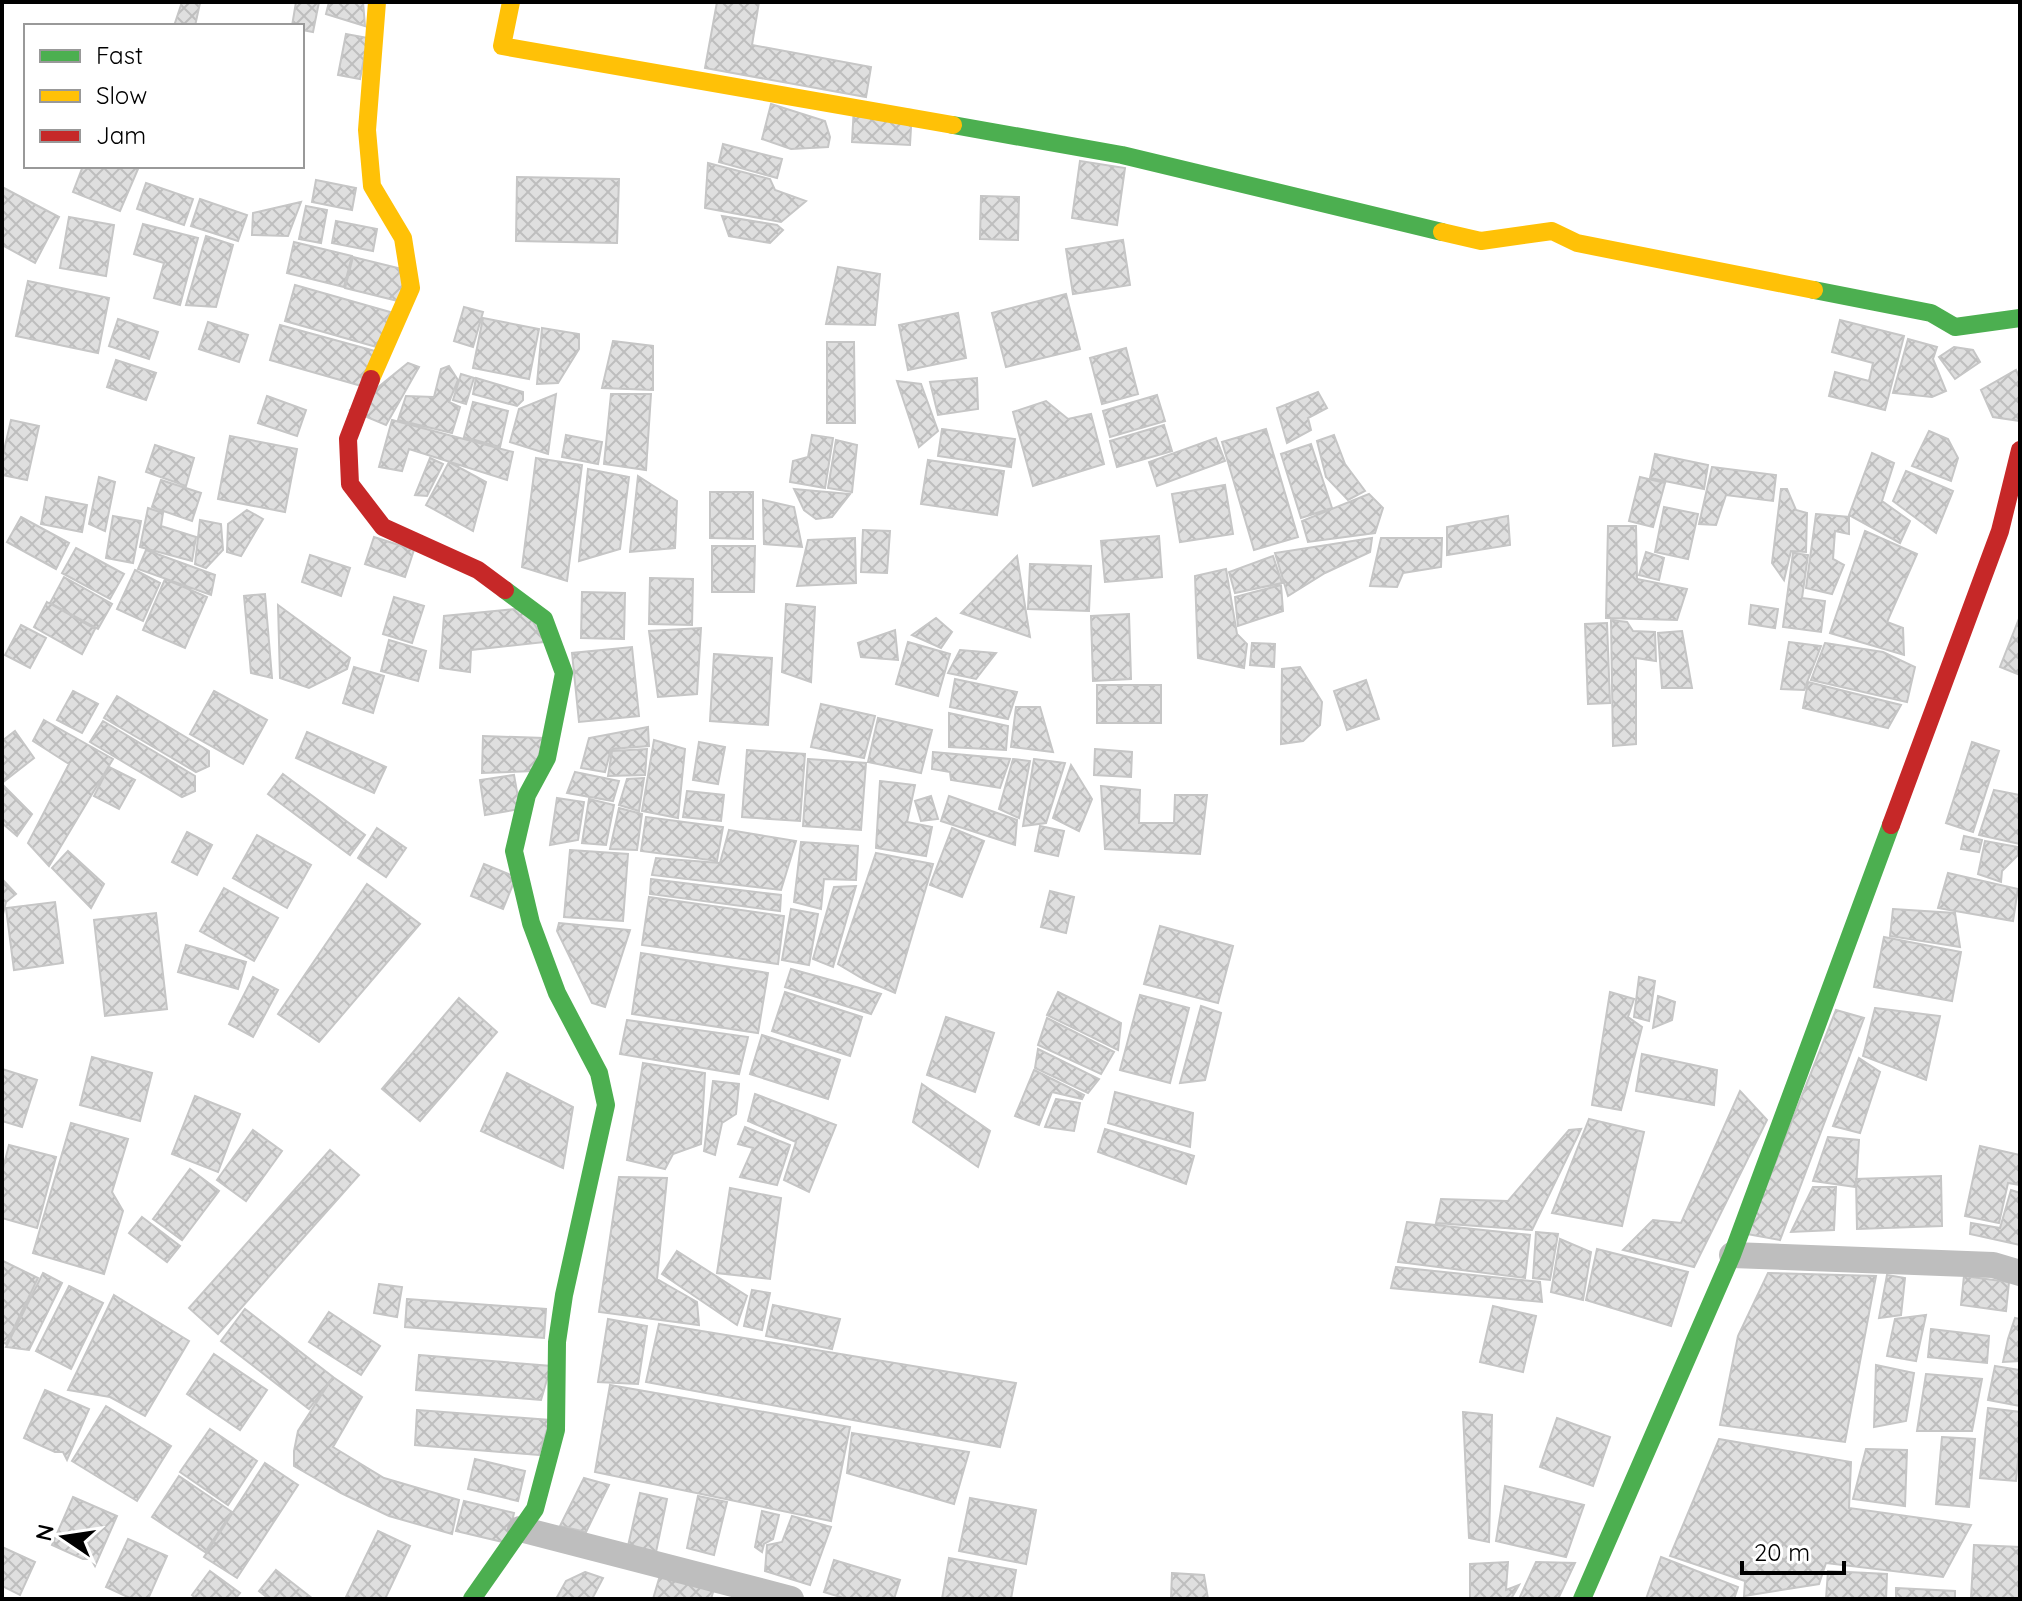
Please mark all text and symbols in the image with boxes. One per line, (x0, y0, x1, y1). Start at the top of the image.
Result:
legend (24, 24, 304, 168)
text: Fast (96, 40, 143, 70)
text: Slow (96, 80, 147, 110)
text: Jam (96, 120, 146, 150)
north arrow (24, 1497, 104, 1577)
text: N (29, 1521, 60, 1544)
scale bar (1742, 1525, 1844, 1575)
text: 20 m (1754, 1537, 1810, 1567)

